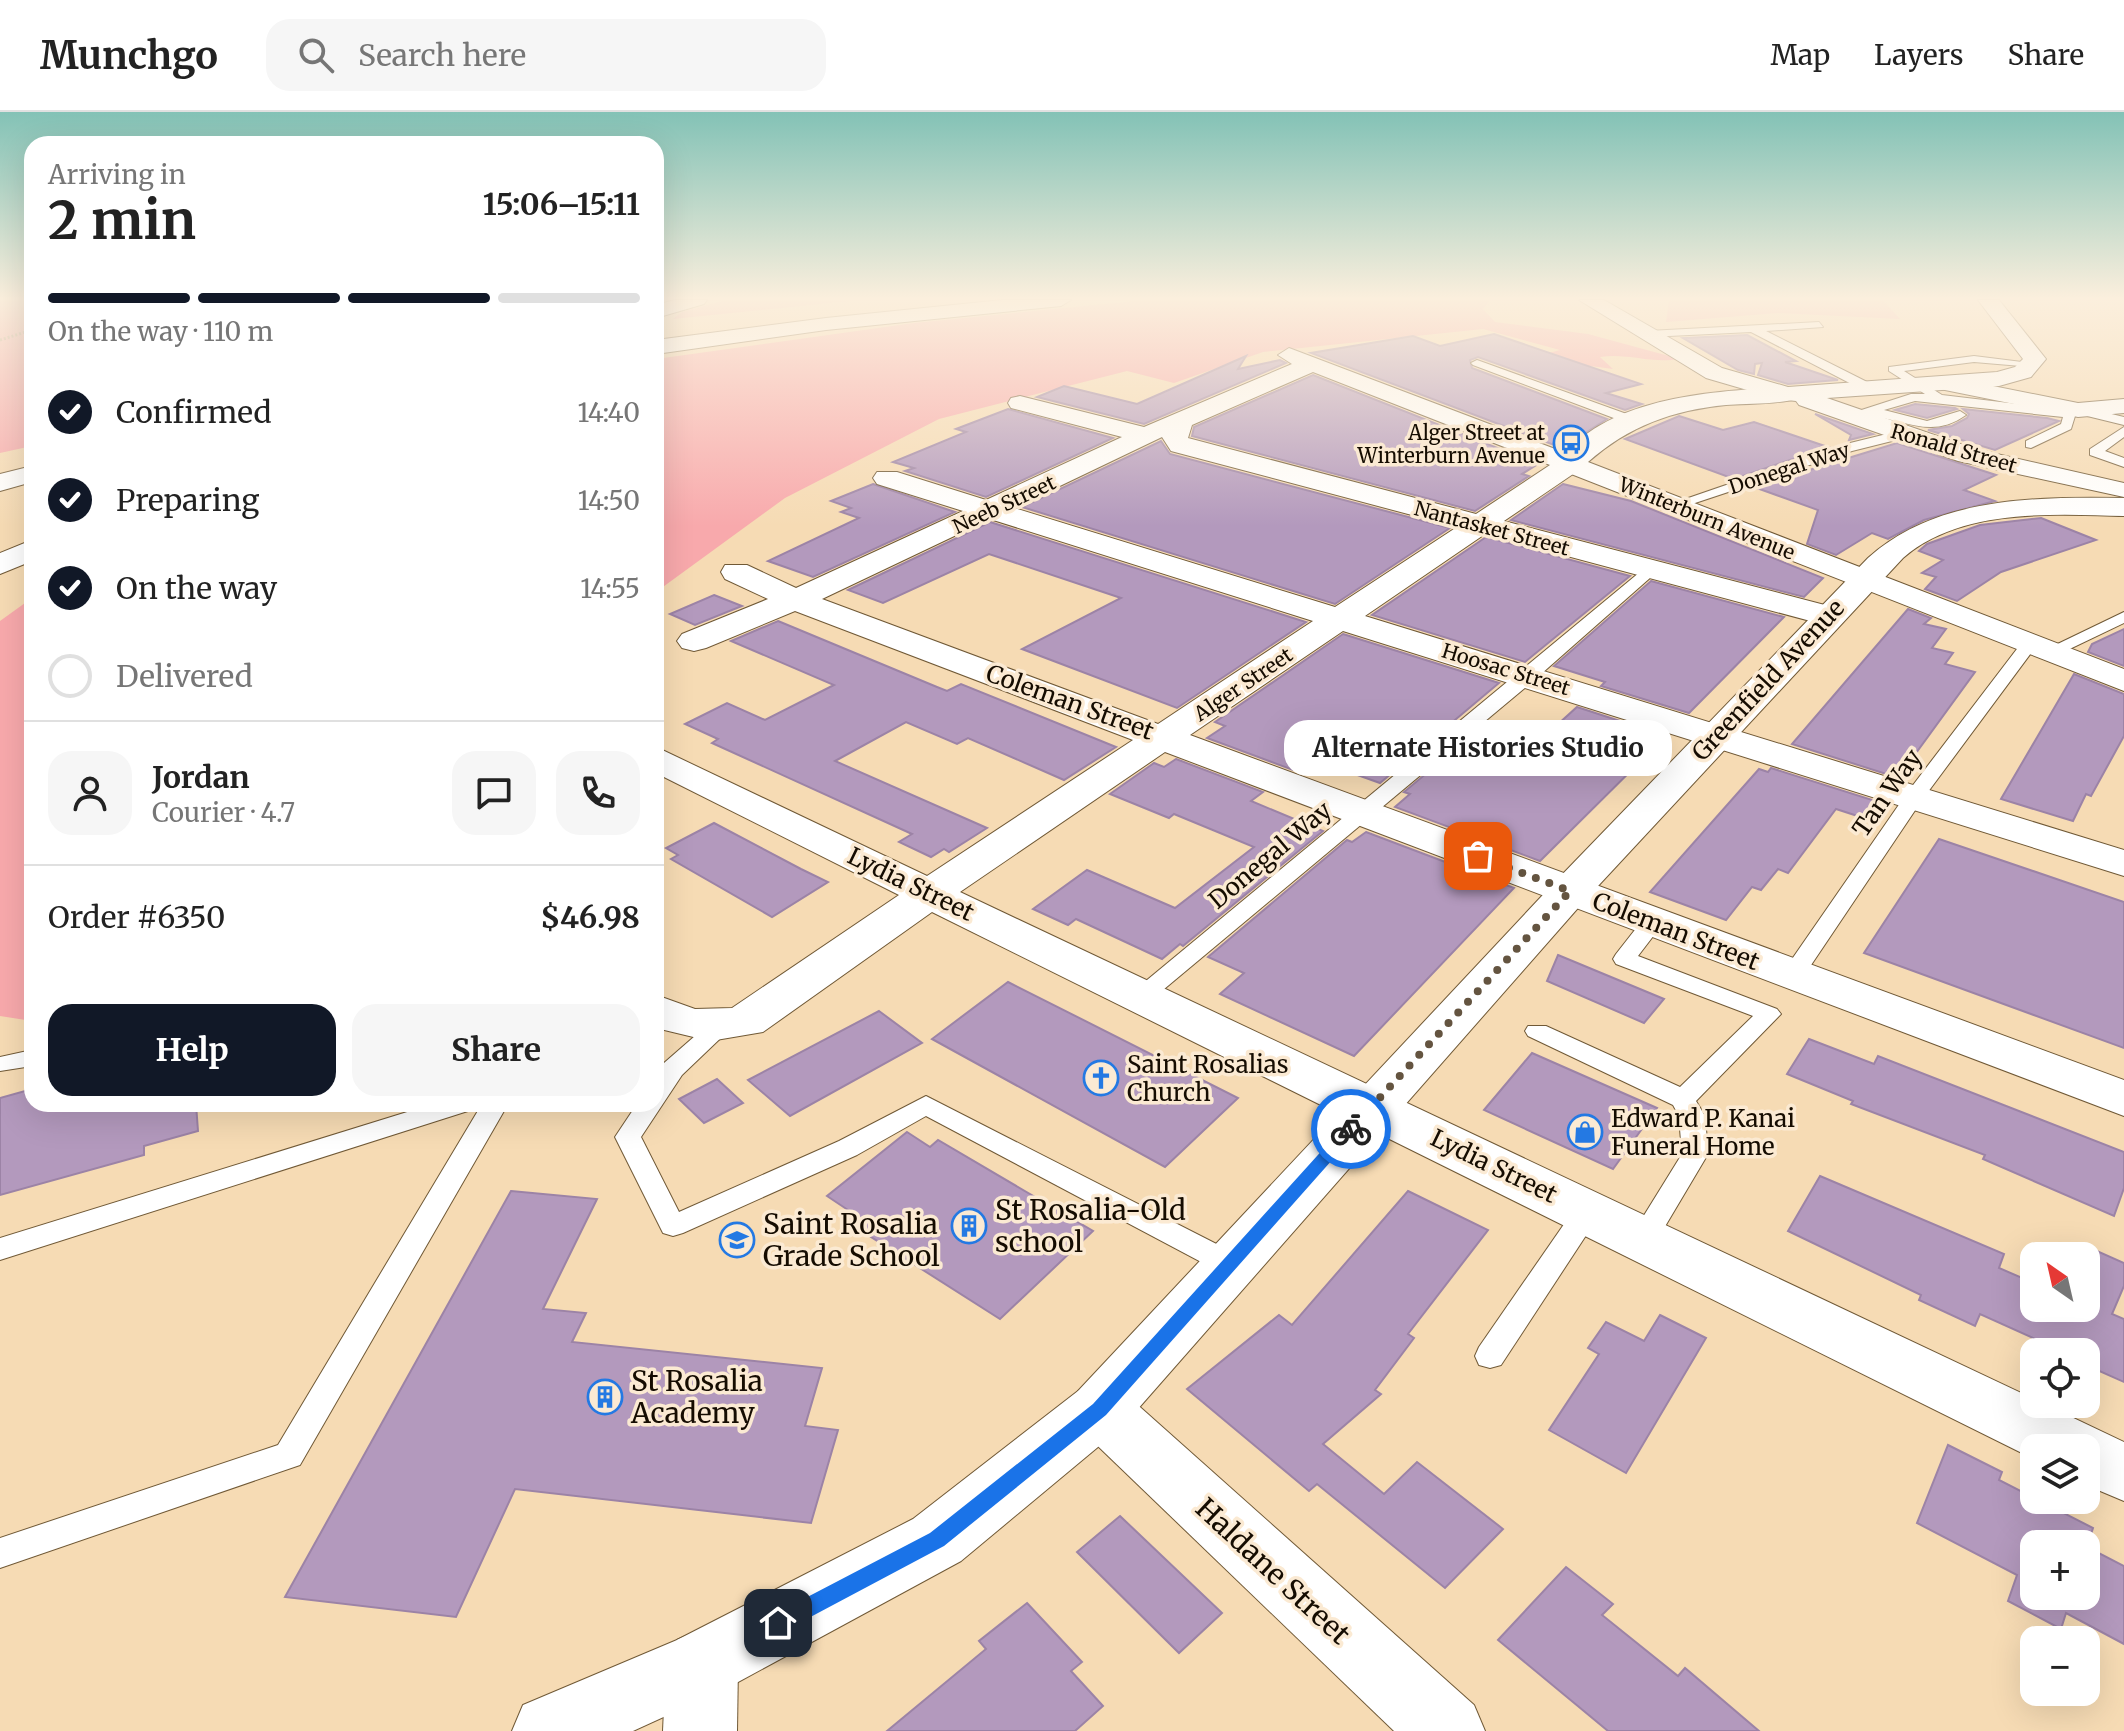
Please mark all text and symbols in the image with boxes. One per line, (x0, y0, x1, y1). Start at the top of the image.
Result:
search box (266, 19, 826, 91)
text: Munchgo (40, 32, 218, 79)
icon: search (294, 33, 338, 77)
text: Search here (358, 36, 526, 74)
text: Map (1770, 37, 1830, 73)
text: Layers (1874, 37, 1963, 73)
text: Share (2007, 37, 2084, 73)
text: Arriving in (48, 158, 186, 191)
text: 15:06–15:11 (483, 185, 640, 223)
text: 2 min (48, 188, 196, 253)
text: On the way · 110 m (48, 315, 273, 348)
icon: check (48, 390, 92, 434)
text: Confirmed (116, 393, 271, 431)
text: 14:40 (577, 396, 640, 429)
street label: Ronald Street (1888, 418, 2020, 478)
place label: Alger Street at Winterburn Avenue (1357, 420, 1545, 468)
bus stop icon: Alger Street at Winterburn Avenue (1552, 424, 1590, 462)
street label: Donegal Way (1725, 437, 1853, 499)
street label: Neeb Street (949, 469, 1060, 539)
street label: Winterburn Avenue (1615, 471, 1799, 565)
icon: check (48, 478, 92, 522)
text: Preparing (116, 481, 259, 519)
text: 14:50 (578, 484, 640, 517)
street label: Nantasket Street (1412, 495, 1572, 561)
icon: check (48, 566, 92, 610)
text: On the way (116, 569, 277, 607)
text: 14:55 (580, 572, 640, 605)
street label: Greenfield Avenue (1685, 593, 1851, 767)
street label: Hoosac Street (1439, 638, 1573, 700)
street label: Alger Street (1188, 642, 1297, 727)
text: Delivered (116, 657, 253, 695)
street label: Coleman Street (982, 657, 1159, 747)
callout: Alternate Histories Studio (1284, 720, 1672, 776)
text: Alternate Histories Studio (1312, 731, 1644, 764)
street label: Tan Way (1846, 743, 1928, 843)
button: person (48, 751, 132, 835)
button: chat (452, 751, 536, 835)
button: phone (556, 751, 640, 835)
text: Jordan (152, 758, 250, 796)
street label: Donegal Way (1202, 795, 1338, 915)
text: Courier · 4.7 (152, 796, 295, 829)
pin (1444, 822, 1512, 890)
icon: bag (1456, 834, 1500, 878)
street label: Lydia Street (843, 840, 980, 928)
street label: Coleman Street (1588, 885, 1764, 977)
text: Order #6350 (48, 898, 225, 936)
text: $46.98 (540, 898, 640, 936)
button: Help (48, 1004, 336, 1096)
button: Share (352, 1004, 640, 1096)
place label: Saint Rosalias Church (1127, 1049, 1289, 1108)
church icon: Saint Rosalias Church (1082, 1059, 1120, 1097)
courier (1311, 1089, 1391, 1169)
place label: Edward P. Kanai Funeral Home (1611, 1103, 1795, 1162)
icon: bike (1329, 1107, 1373, 1151)
shop icon: Edward P. Kanai Funeral Home (1566, 1113, 1604, 1151)
street label: Lydia Street (1426, 1122, 1563, 1210)
place label: St Rosalia-Old school (995, 1192, 1186, 1260)
place label: Saint Rosalia Grade School (763, 1206, 940, 1274)
building icon: St Rosalia-Old school (950, 1207, 988, 1245)
school or university icon: Saint Rosalia Grade School (718, 1221, 756, 1259)
north arrow (2020, 1242, 2100, 1322)
map controls (2020, 1242, 2100, 1706)
button: locate (2020, 1338, 2100, 1418)
place label: St Rosalia Academy (630, 1363, 763, 1431)
building icon: St Rosalia Academy (586, 1378, 624, 1416)
button: layers (2020, 1434, 2100, 1514)
street label: Haldane Street (1188, 1490, 1358, 1652)
button: + (2020, 1530, 2100, 1610)
pin (744, 1589, 812, 1657)
icon: home (756, 1601, 800, 1645)
button: − (2020, 1626, 2100, 1706)

